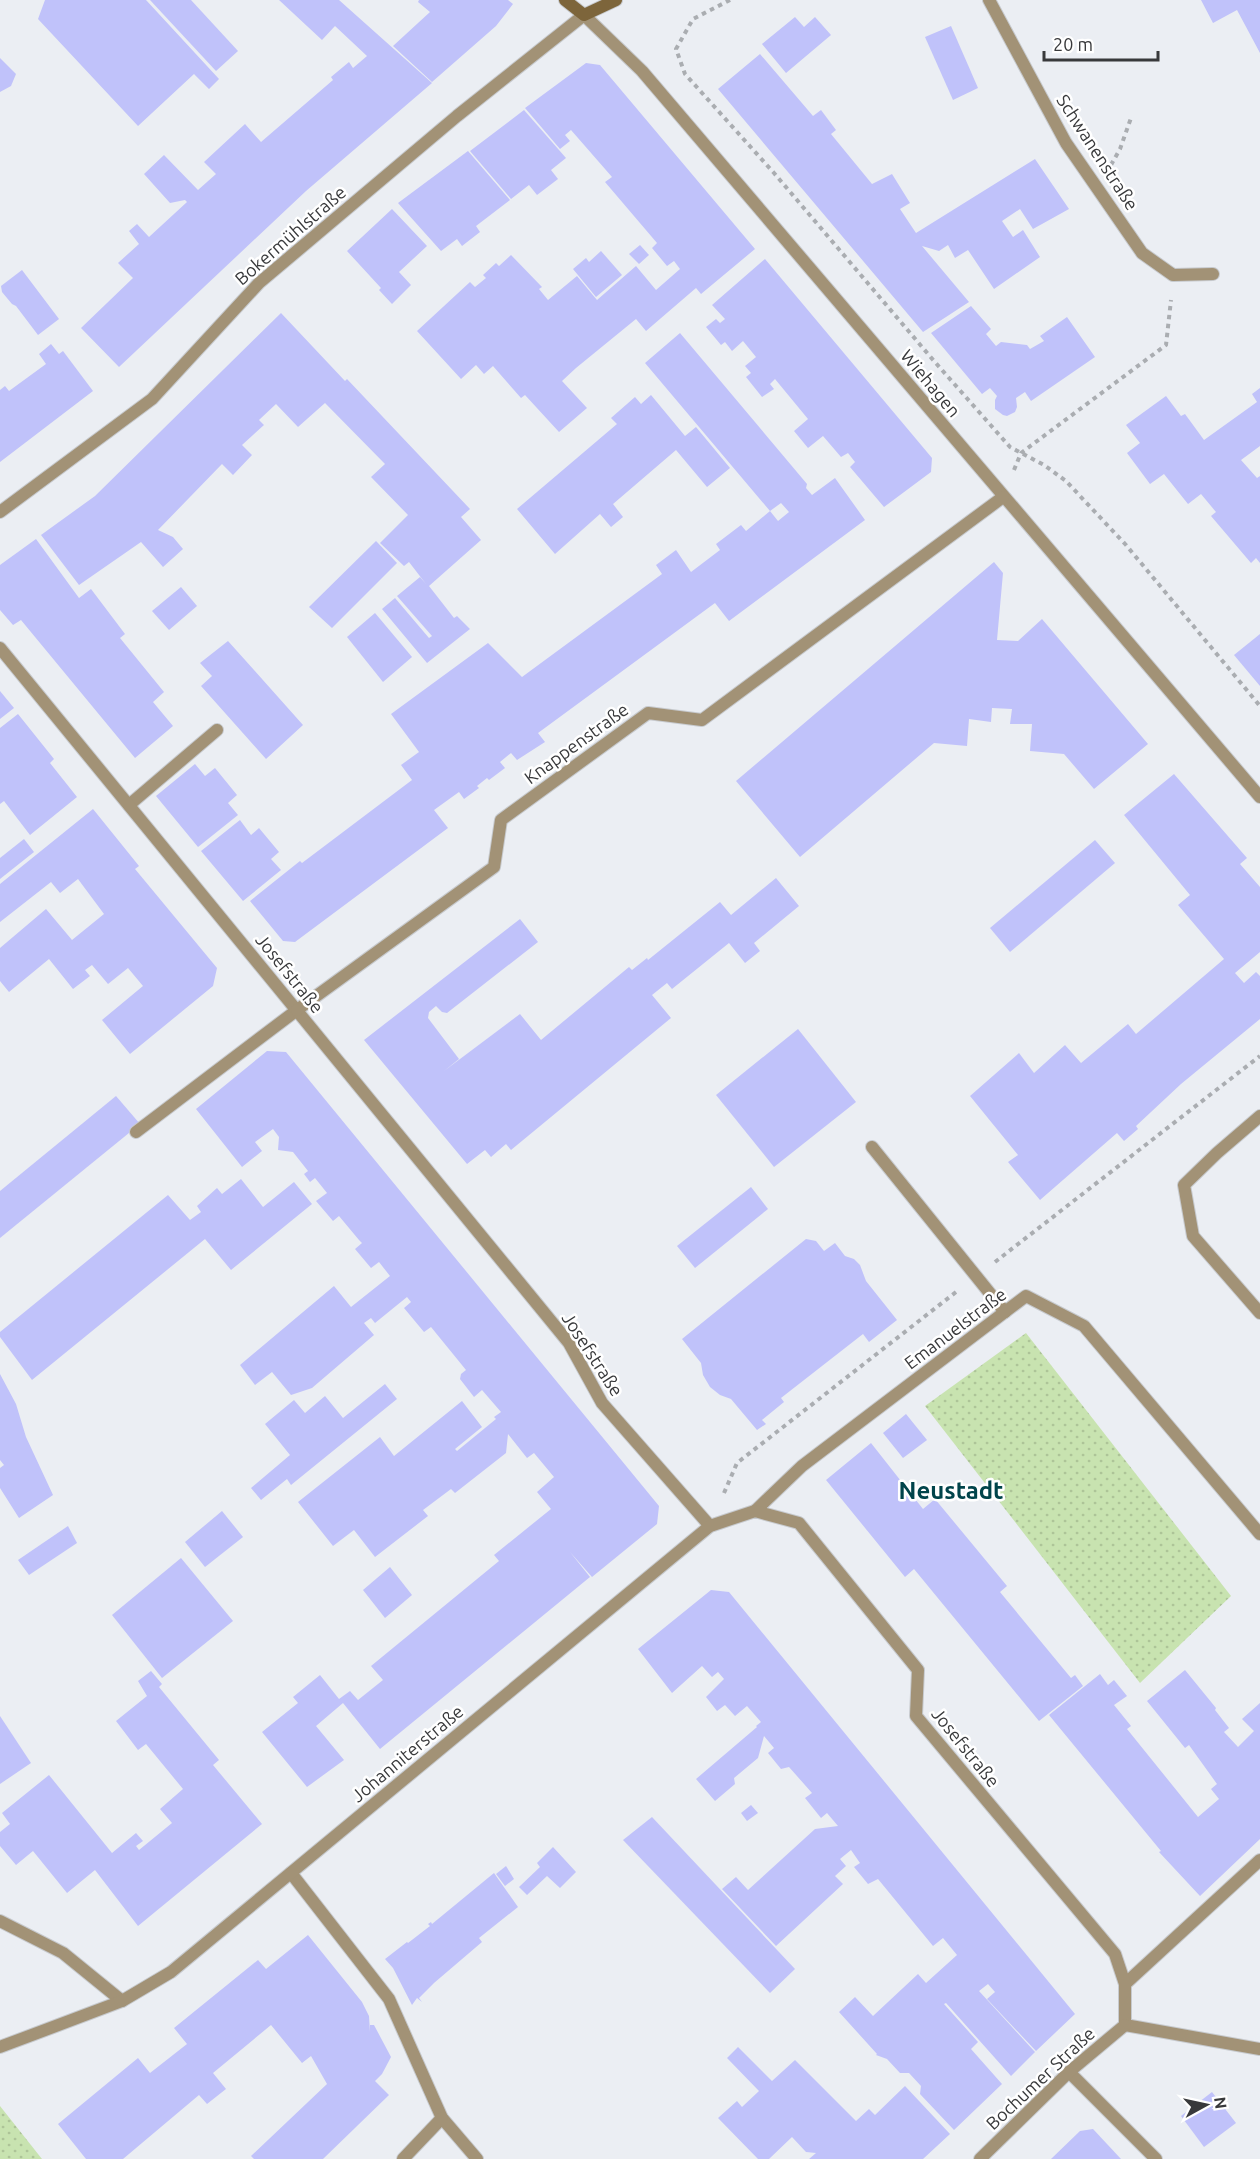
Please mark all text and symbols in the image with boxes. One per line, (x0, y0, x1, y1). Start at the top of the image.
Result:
scale bar (1044, 24, 1158, 62)
text: 20 m (1053, 34, 1093, 54)
street label: Schwanenstraße (1053, 91, 1143, 213)
street label: Bokermühlstraße (231, 182, 349, 288)
street label: Wiehagen (897, 345, 965, 421)
street label: Knappenstraße (520, 699, 632, 787)
street label: Josefstraße (252, 930, 328, 1016)
street label: Emanuelstraße (900, 1283, 1010, 1373)
street label: Josefstraße (559, 1308, 627, 1400)
district label: Neustadt (899, 1477, 1003, 1504)
street label: Johanniterstraße (347, 1701, 467, 1805)
street label: Josefstraße (928, 1704, 1004, 1790)
street label: Bochumer Straße (982, 2023, 1098, 2133)
north arrow (1176, 2075, 1236, 2135)
text: N (1211, 2096, 1231, 2110)

